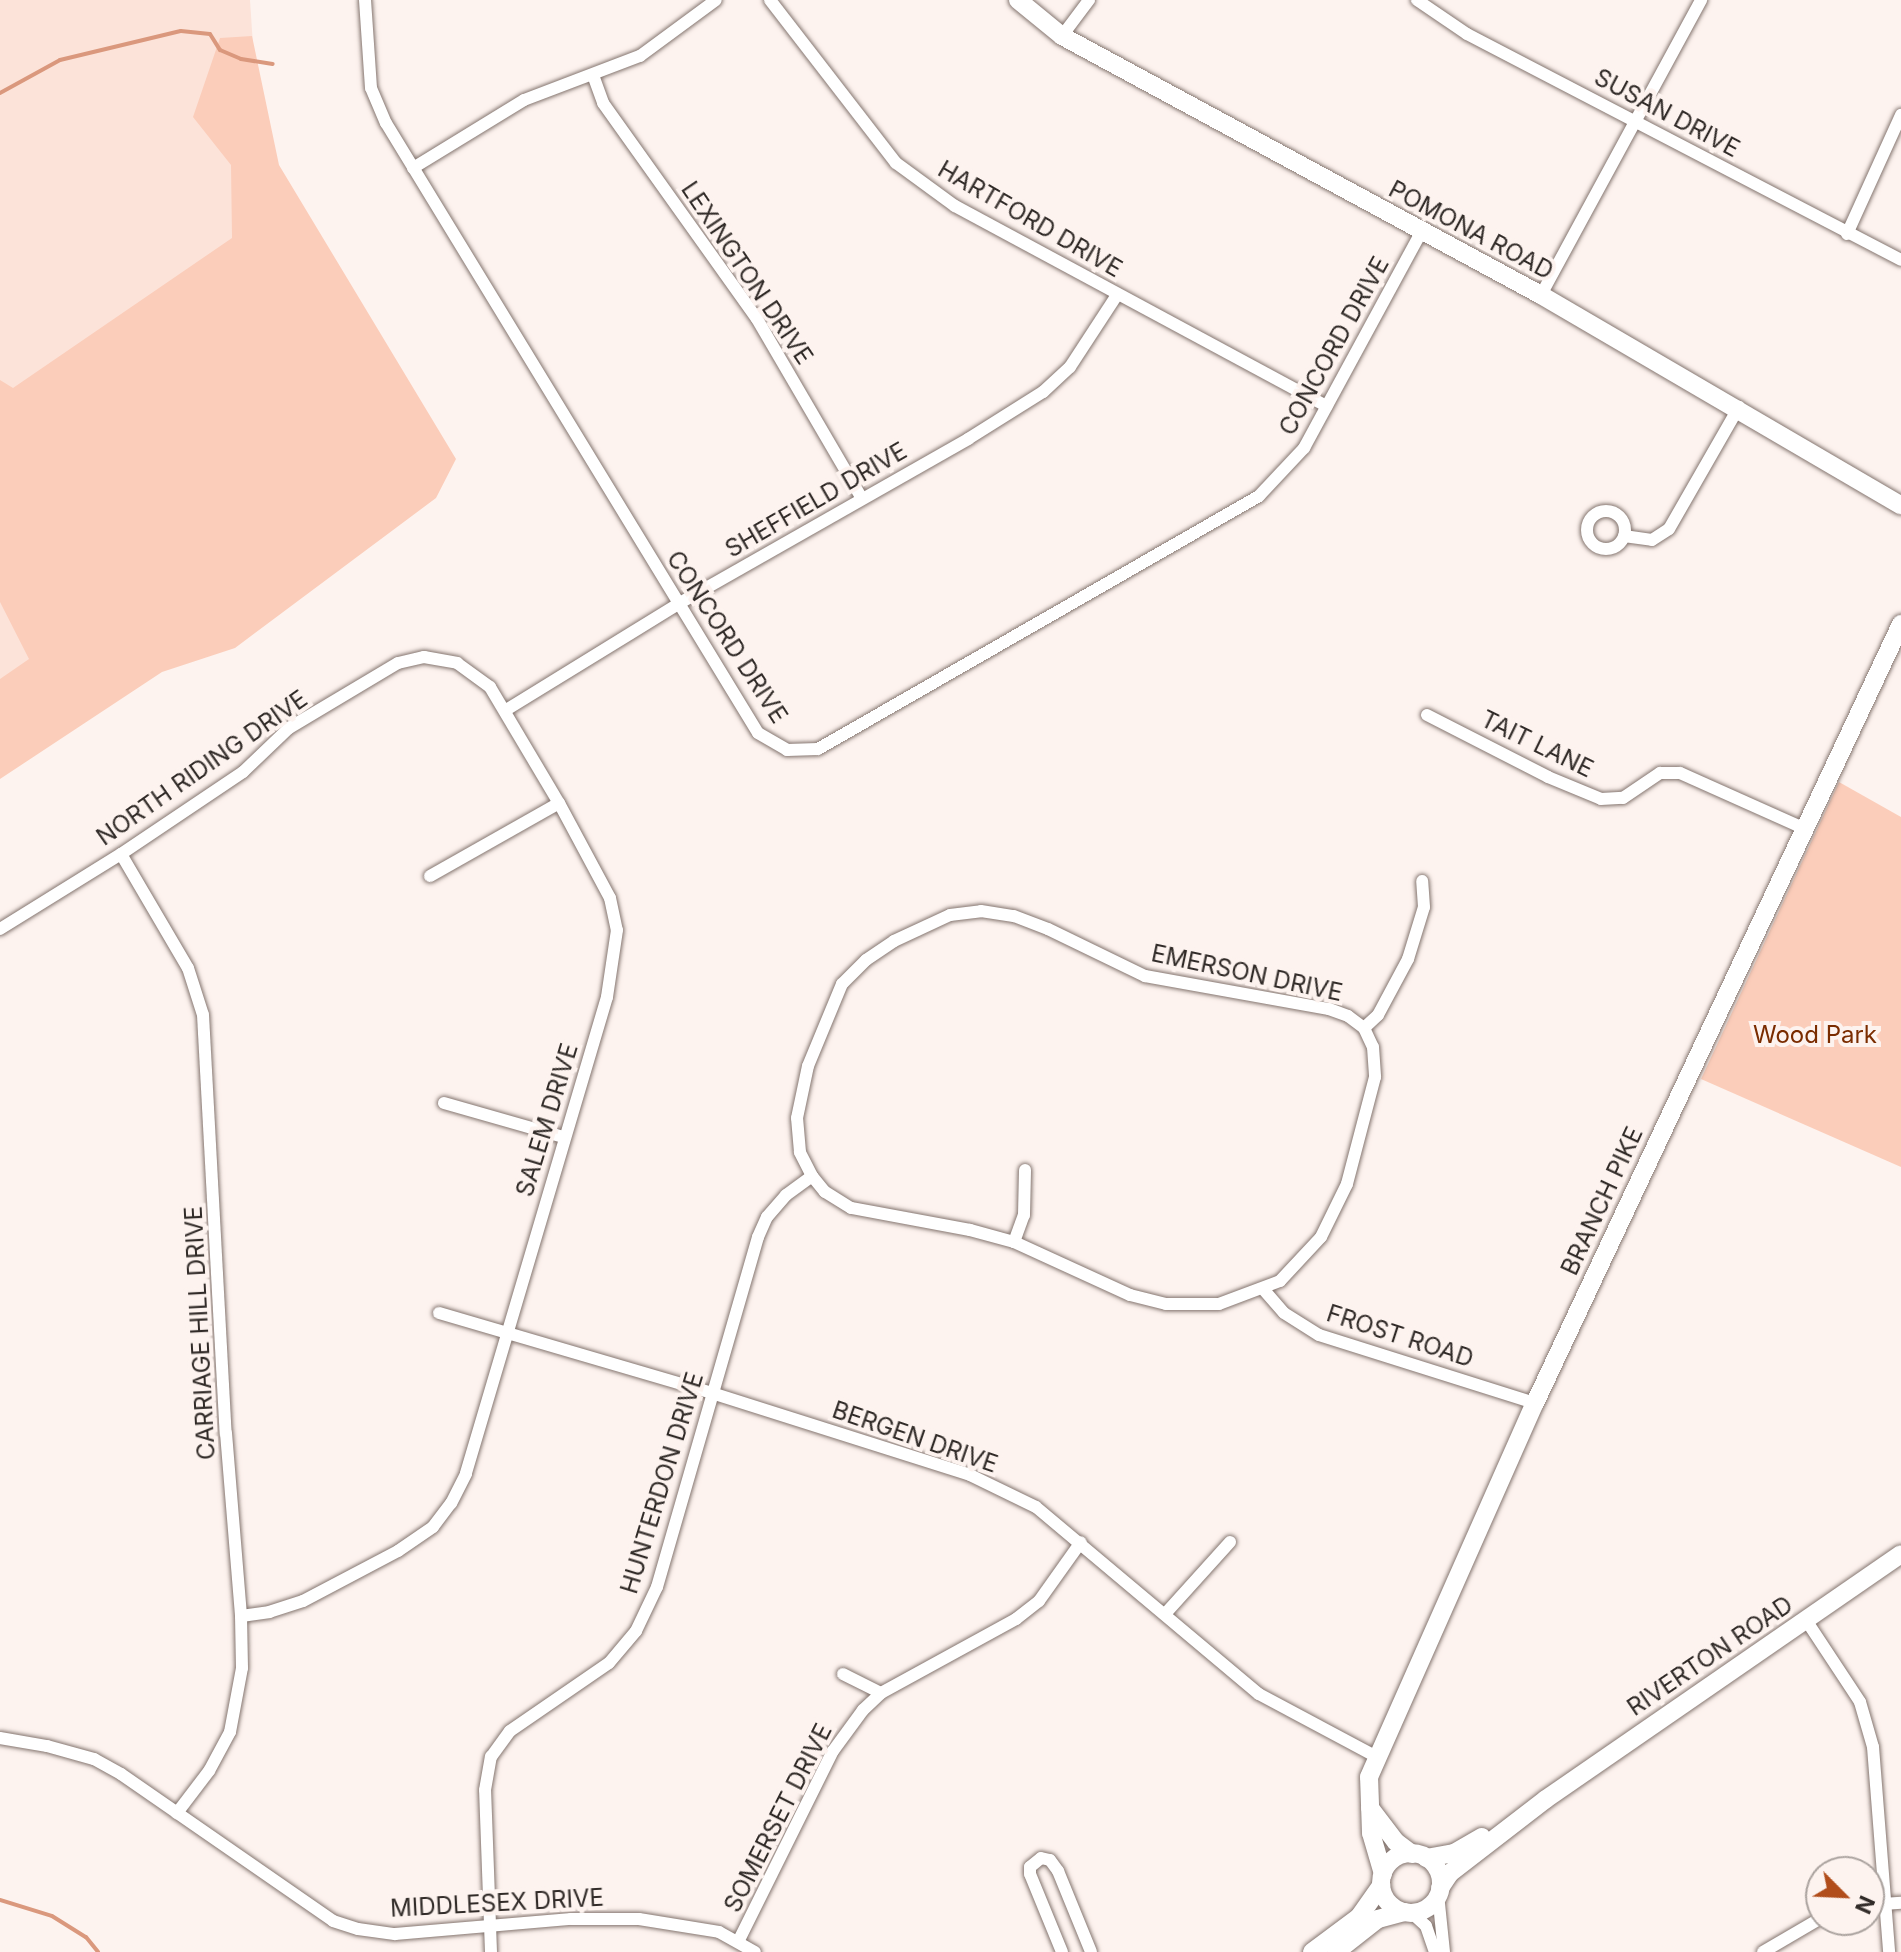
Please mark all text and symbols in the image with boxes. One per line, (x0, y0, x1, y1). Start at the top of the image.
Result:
street label: SUSAN DRIVE (1589, 63, 1745, 163)
street label: HARTFORD DRIVE (933, 155, 1127, 283)
street label: POMONA ROAD (1384, 175, 1558, 285)
street label: LEXINGTON DRIVE (675, 176, 819, 370)
street label: CONCORD DRIVE (1273, 252, 1395, 440)
street label: SHEFFIELD DRIVE (720, 436, 912, 564)
street label: CONCORD DRIVE (661, 545, 793, 729)
street label: NORTH RIDING DRIVE (91, 684, 313, 852)
street label: TAIT LANE (1476, 704, 1598, 784)
street label: EMERSON DRIVE (1149, 939, 1345, 1007)
park label: Wood Park (1753, 1021, 1877, 1049)
street label: SALEM DRIVE (510, 1040, 584, 1200)
street label: BRANCH PIKE (1555, 1122, 1649, 1280)
street label: CARRIAGE HILL DRIVE (179, 1205, 221, 1461)
street label: FROST ROAD (1323, 1299, 1477, 1373)
street label: HUNTERDON DRIVE (615, 1369, 709, 1597)
street label: BERGEN DRIVE (829, 1395, 1001, 1479)
street label: RIVERTON ROAD (1622, 1590, 1798, 1722)
street label: SOMERSET DRIVE (718, 1719, 838, 1917)
north arrow (1805, 1856, 1885, 1936)
street label: MIDDLESEX DRIVE (389, 1883, 605, 1923)
text: N (1850, 1892, 1880, 1918)

